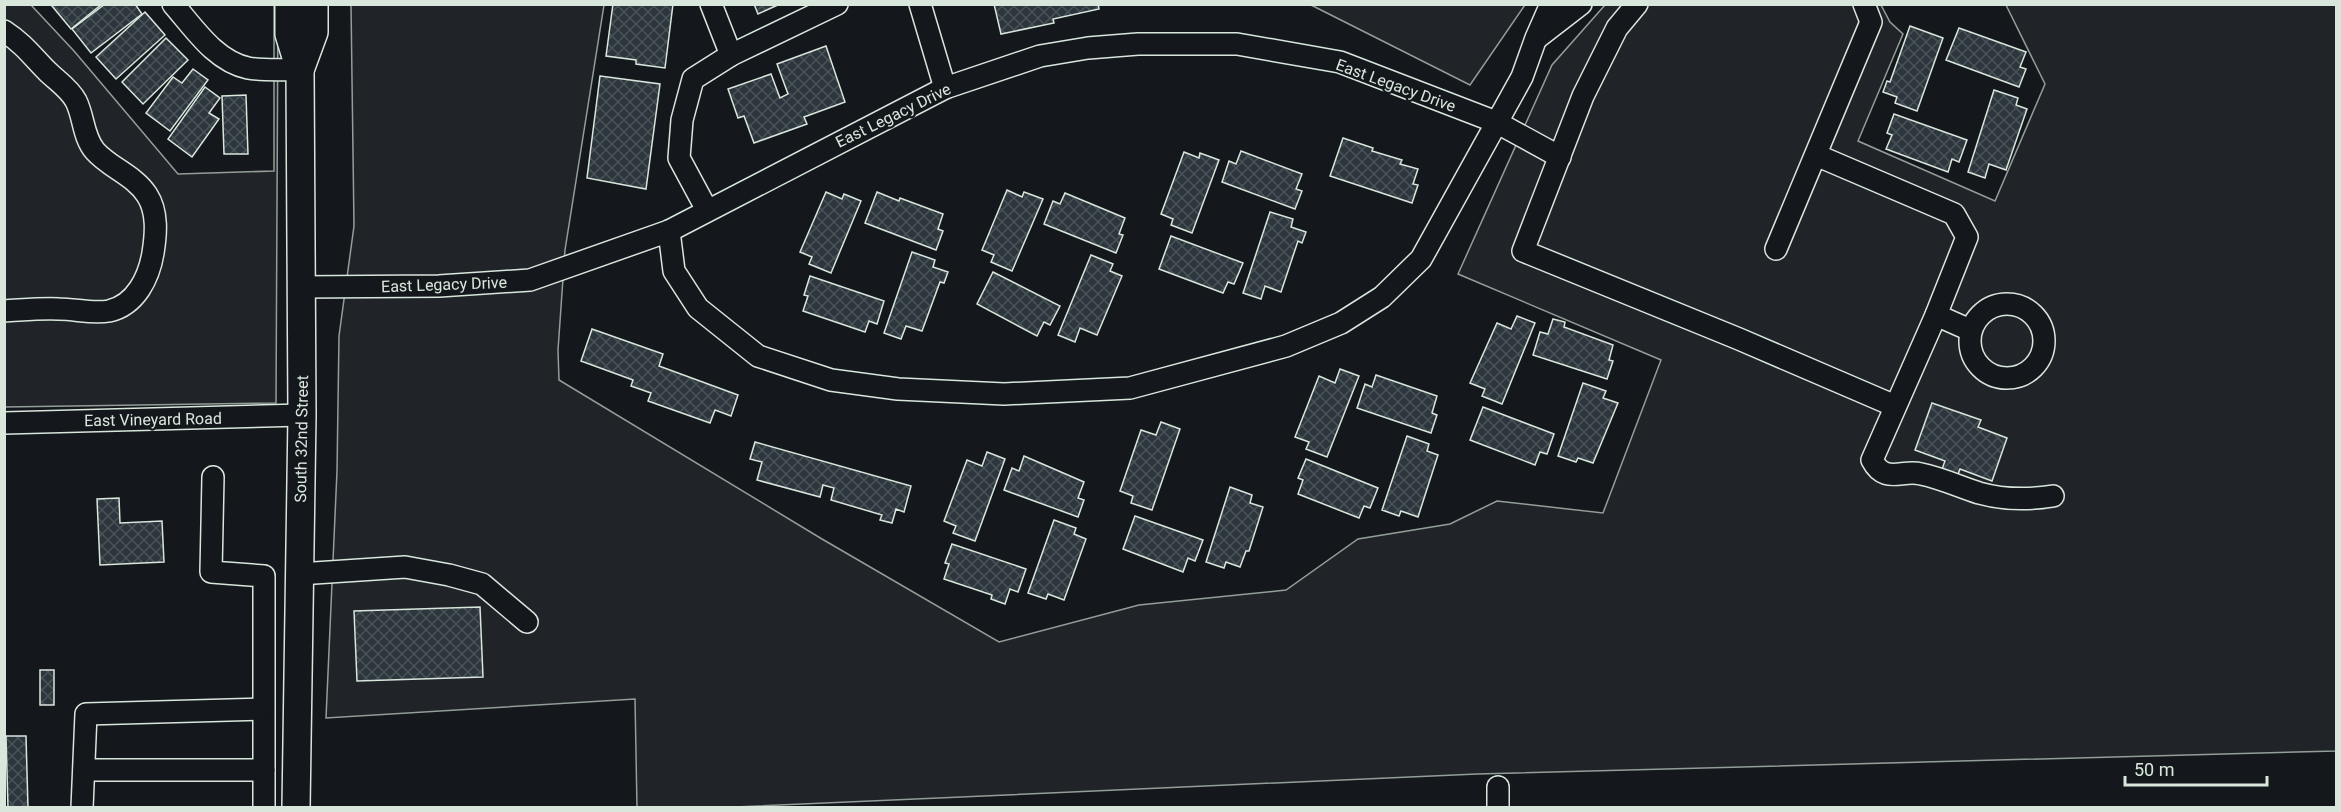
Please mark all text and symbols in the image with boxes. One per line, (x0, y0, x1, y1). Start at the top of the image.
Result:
street label: East Legacy Drive (1333, 55, 1458, 116)
street label: East Legacy Drive (832, 79, 954, 152)
street label: East Legacy Drive (381, 273, 507, 296)
street label: South 32nd Street (291, 375, 312, 503)
street label: East Vineyard Road (84, 409, 222, 430)
scale bar (2125, 749, 2268, 787)
text: 50 m (2134, 759, 2174, 780)

